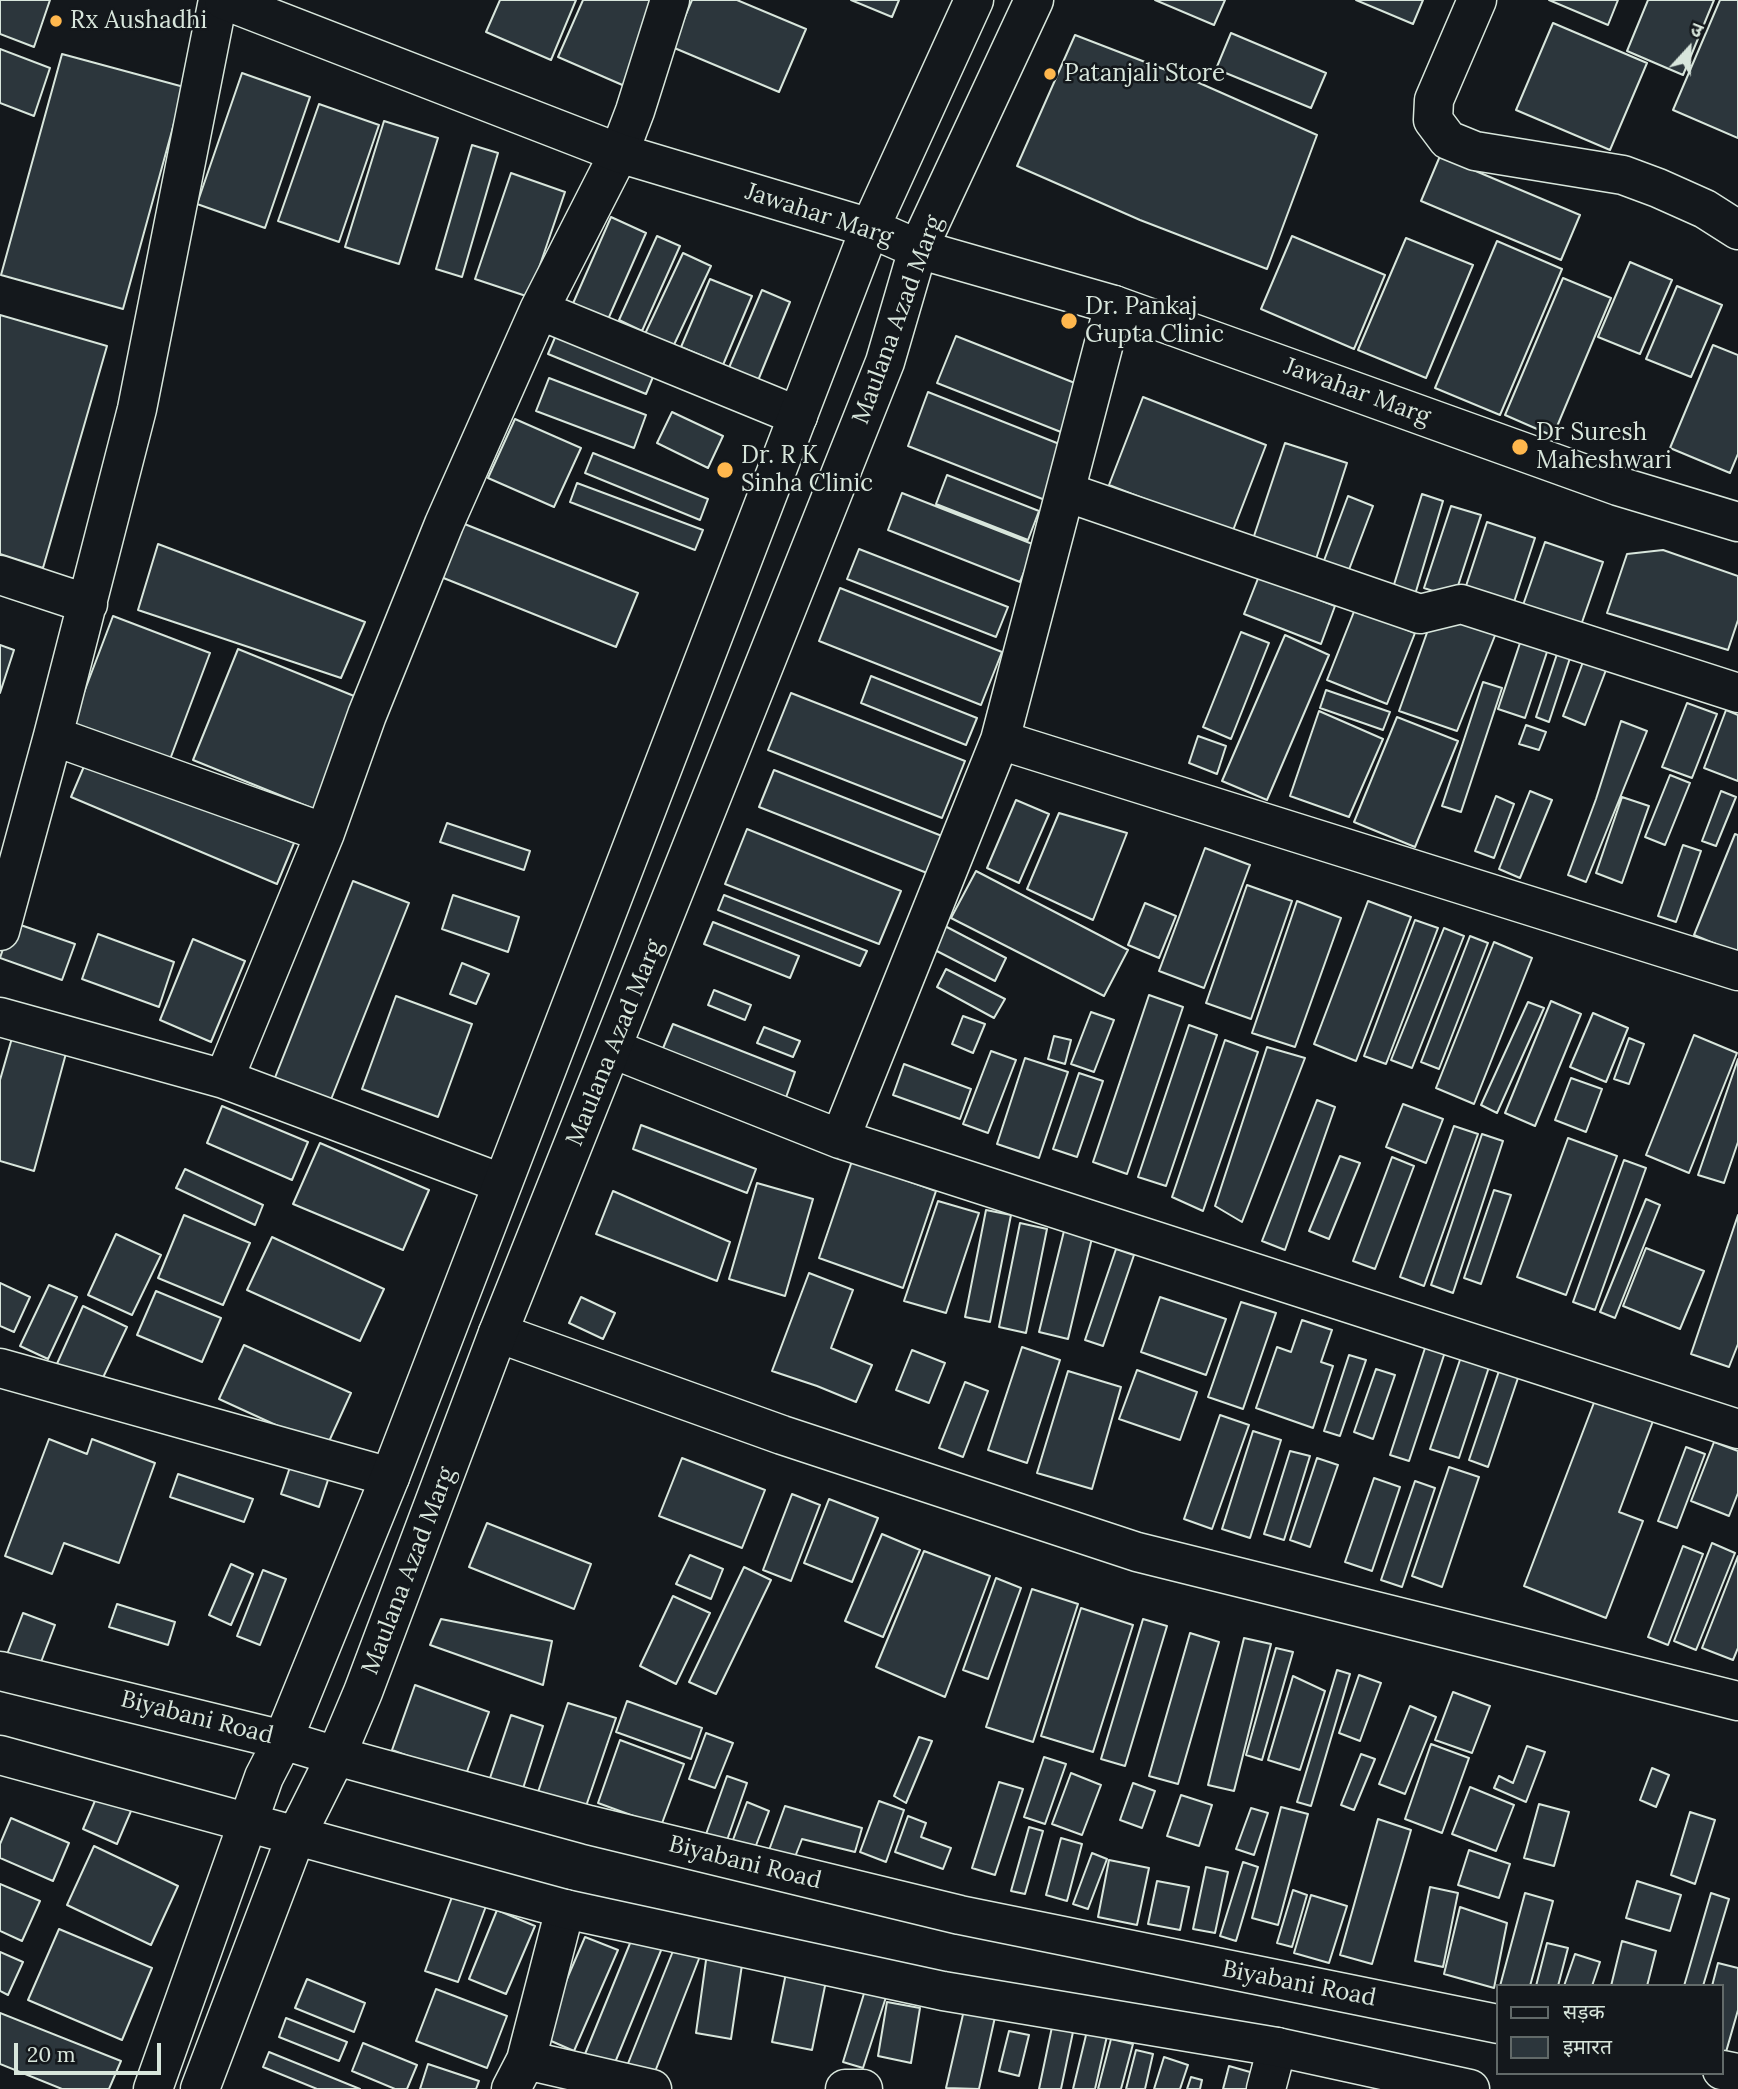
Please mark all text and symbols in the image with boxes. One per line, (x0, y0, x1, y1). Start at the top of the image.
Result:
place label: Rx Aushadhi (70, 7, 207, 35)
marker: Rx Aushadhi (48, 13, 64, 29)
north arrow (1654, 14, 1724, 84)
text: उ (1687, 16, 1707, 43)
place label: Patanjali Store (1064, 60, 1225, 88)
marker: Patanjali Store (1042, 66, 1058, 82)
street label: Jawahar Marg (742, 178, 896, 252)
street label: Maulana Azad Marg (847, 212, 949, 428)
place label: Dr. Pankaj Gupta Clinic (1085, 293, 1224, 349)
marker: Dr. Pankaj Gupta Clinic (1059, 311, 1079, 331)
street label: Jawahar Marg (1280, 352, 1434, 432)
place label: Dr Suresh Maheshwari (1536, 419, 1672, 475)
marker: Dr Suresh Maheshwari (1510, 437, 1530, 457)
place label: Dr. R K Sinha Clinic (741, 442, 873, 498)
marker: Dr. R K Sinha Clinic (715, 460, 735, 480)
street label: Maulana Azad Marg (560, 936, 670, 1150)
street label: Maulana Azad Marg (356, 1463, 462, 1679)
street label: Biyabani Road (118, 1685, 276, 1751)
street label: Biyabani Road (666, 1830, 824, 1896)
street label: Biyabani Road (1220, 1955, 1378, 2013)
legend (1496, 1984, 1724, 2075)
text: सड़क (1563, 1998, 1605, 2025)
scale bar (18, 2030, 164, 2074)
text: इमारत (1563, 2033, 1612, 2060)
text: 20 m (27, 2041, 76, 2068)

